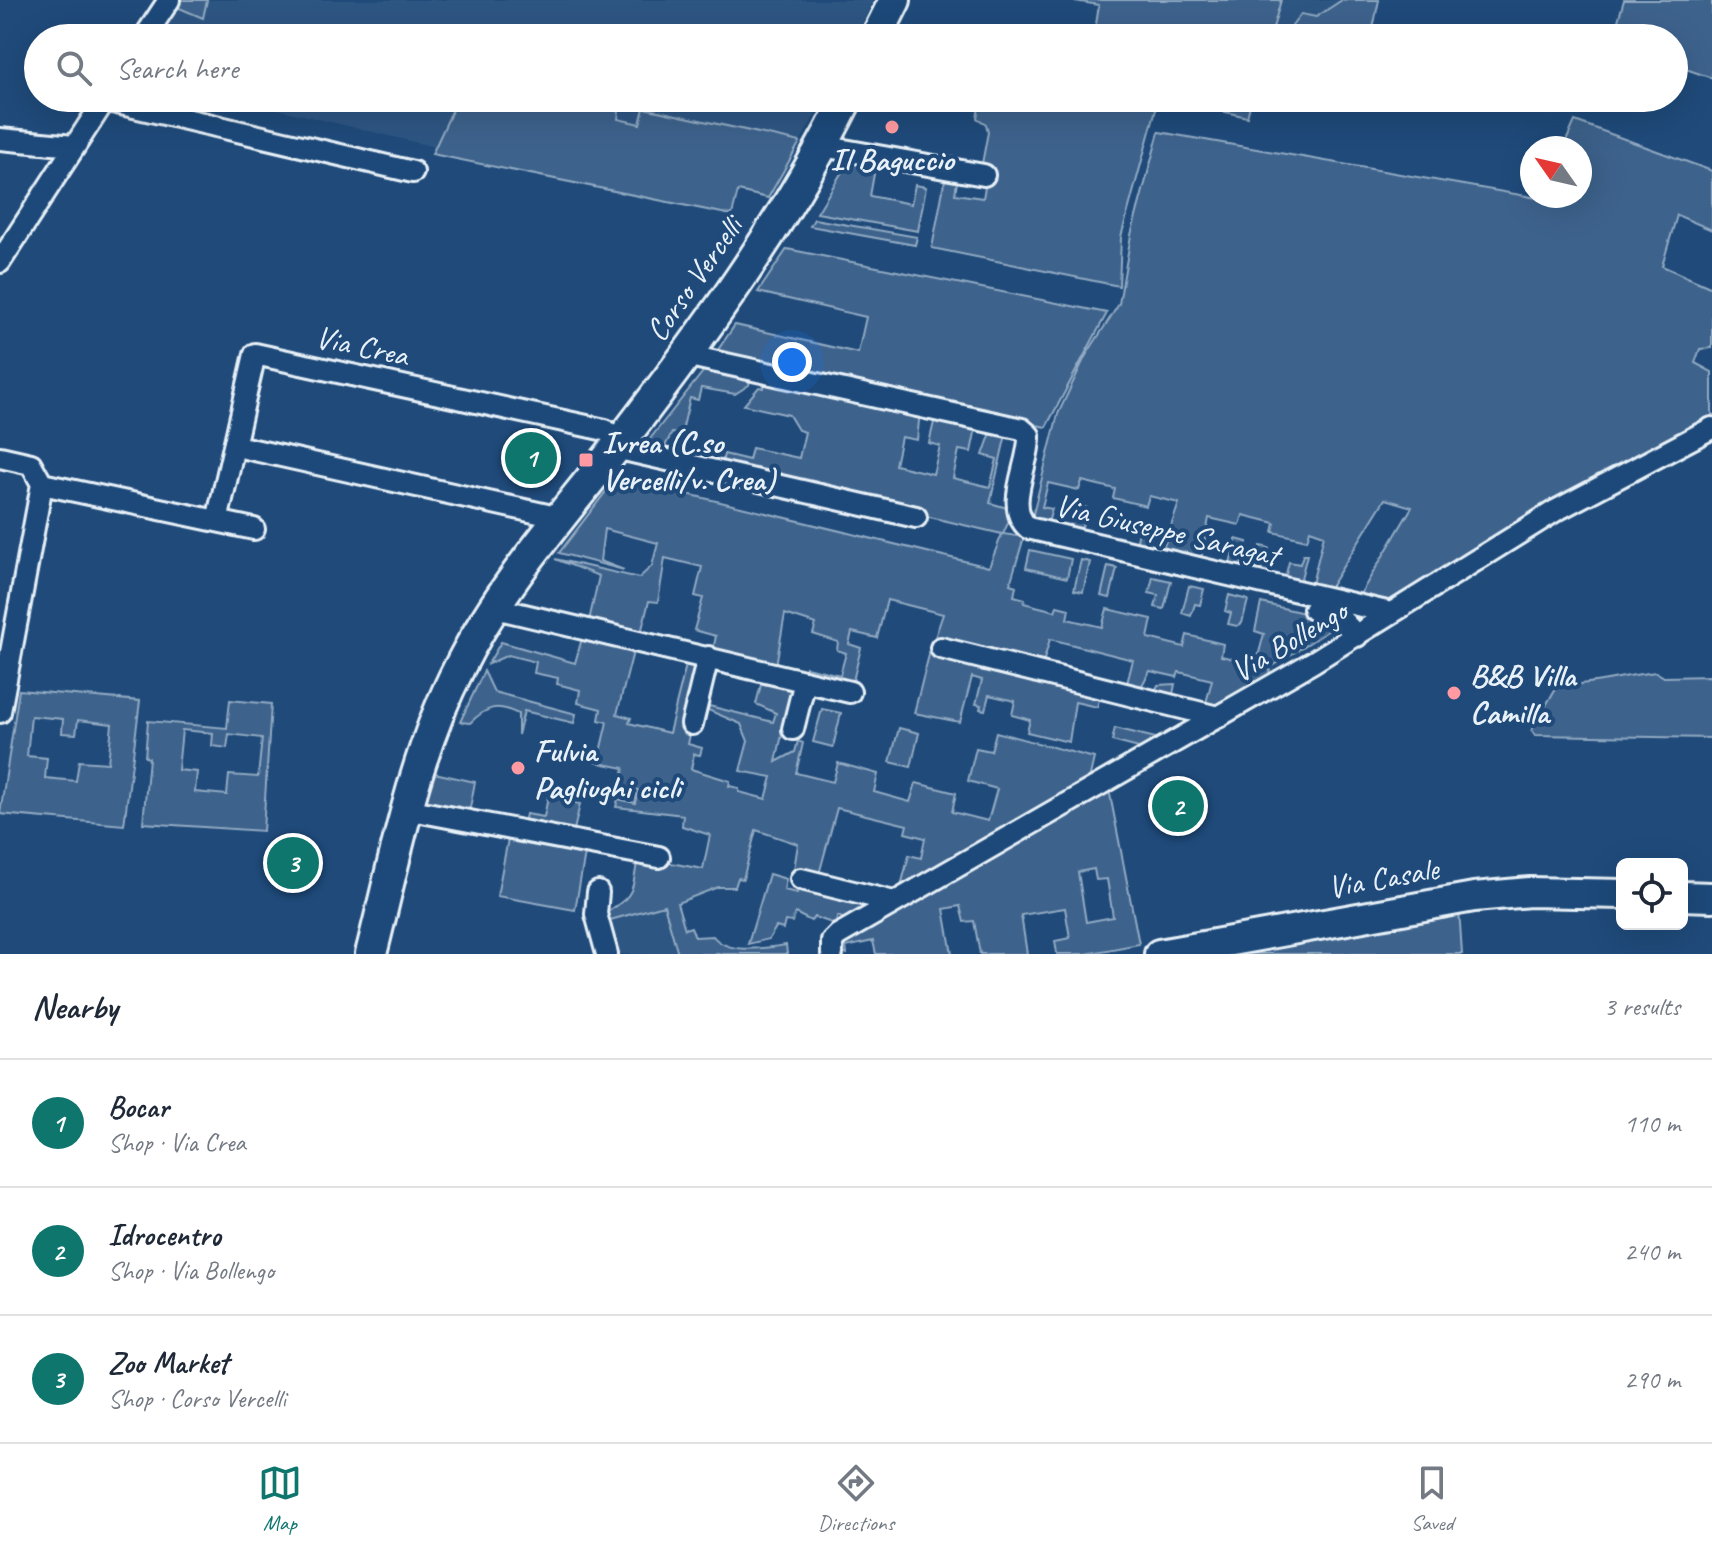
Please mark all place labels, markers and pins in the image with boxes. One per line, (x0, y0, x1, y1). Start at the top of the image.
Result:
marker: Il Baguccio (883, 118, 901, 136)
place label: Il Baguccio (830, 139, 956, 180)
place label: Ivrea (C.so Vercelli/v. Crea) (602, 422, 778, 500)
pin: 1 (505, 428, 557, 488)
marker: Ivrea (C.so Vercelli/v. Crea) (577, 451, 595, 469)
place label: B&B Villa Camilla (1470, 655, 1579, 733)
marker: B&B Villa Camilla (1445, 684, 1463, 702)
place label: Fulvia Pagliughi cicli (534, 730, 685, 808)
marker: Fulvia Pagliughi cicli (509, 759, 527, 777)
pin: 2 (1152, 776, 1204, 836)
pin: 3 (267, 833, 319, 893)

